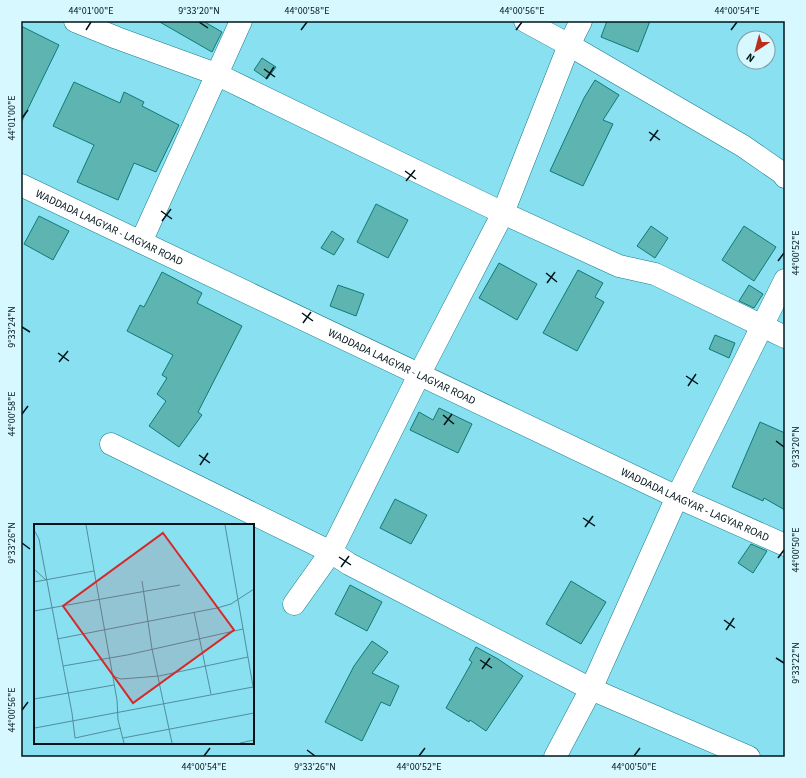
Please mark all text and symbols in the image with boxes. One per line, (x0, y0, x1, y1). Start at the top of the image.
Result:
text: 44°01'00"E (68, 4, 114, 18)
text: 9°33'20"N (178, 4, 220, 18)
text: 44°00'58"E (284, 4, 330, 18)
text: 44°00'56"E (499, 4, 545, 18)
text: 44°00'54"E (714, 4, 760, 18)
north arrow (736, 30, 776, 70)
text: N (743, 49, 758, 66)
text: 44°01'00"E (5, 95, 19, 141)
street label: WADDADA LAAGYAR - LAGYAR ROAD (33, 186, 186, 269)
text: 44°00'52"E (789, 230, 803, 276)
text: 9°33'24"N (5, 306, 19, 348)
street label: WADDADA LAAGYAR - LAGYAR ROAD (326, 325, 478, 408)
text: 44°00'58"E (5, 391, 19, 437)
text: 9°33'20"N (789, 426, 803, 468)
street label: WADDADA LAAGYAR - LAGYAR ROAD (618, 464, 772, 545)
text: 9°33'26"N (5, 522, 19, 564)
inset map (34, 524, 254, 744)
text: 44°00'50"E (789, 527, 803, 573)
text: 9°33'22"N (789, 642, 803, 684)
text: 44°00'56"E (5, 687, 19, 733)
text: 44°00'54"E (181, 760, 227, 774)
text: 9°33'26"N (294, 760, 336, 774)
text: 44°00'52"E (396, 760, 442, 774)
text: 44°00'50"E (611, 760, 657, 774)

